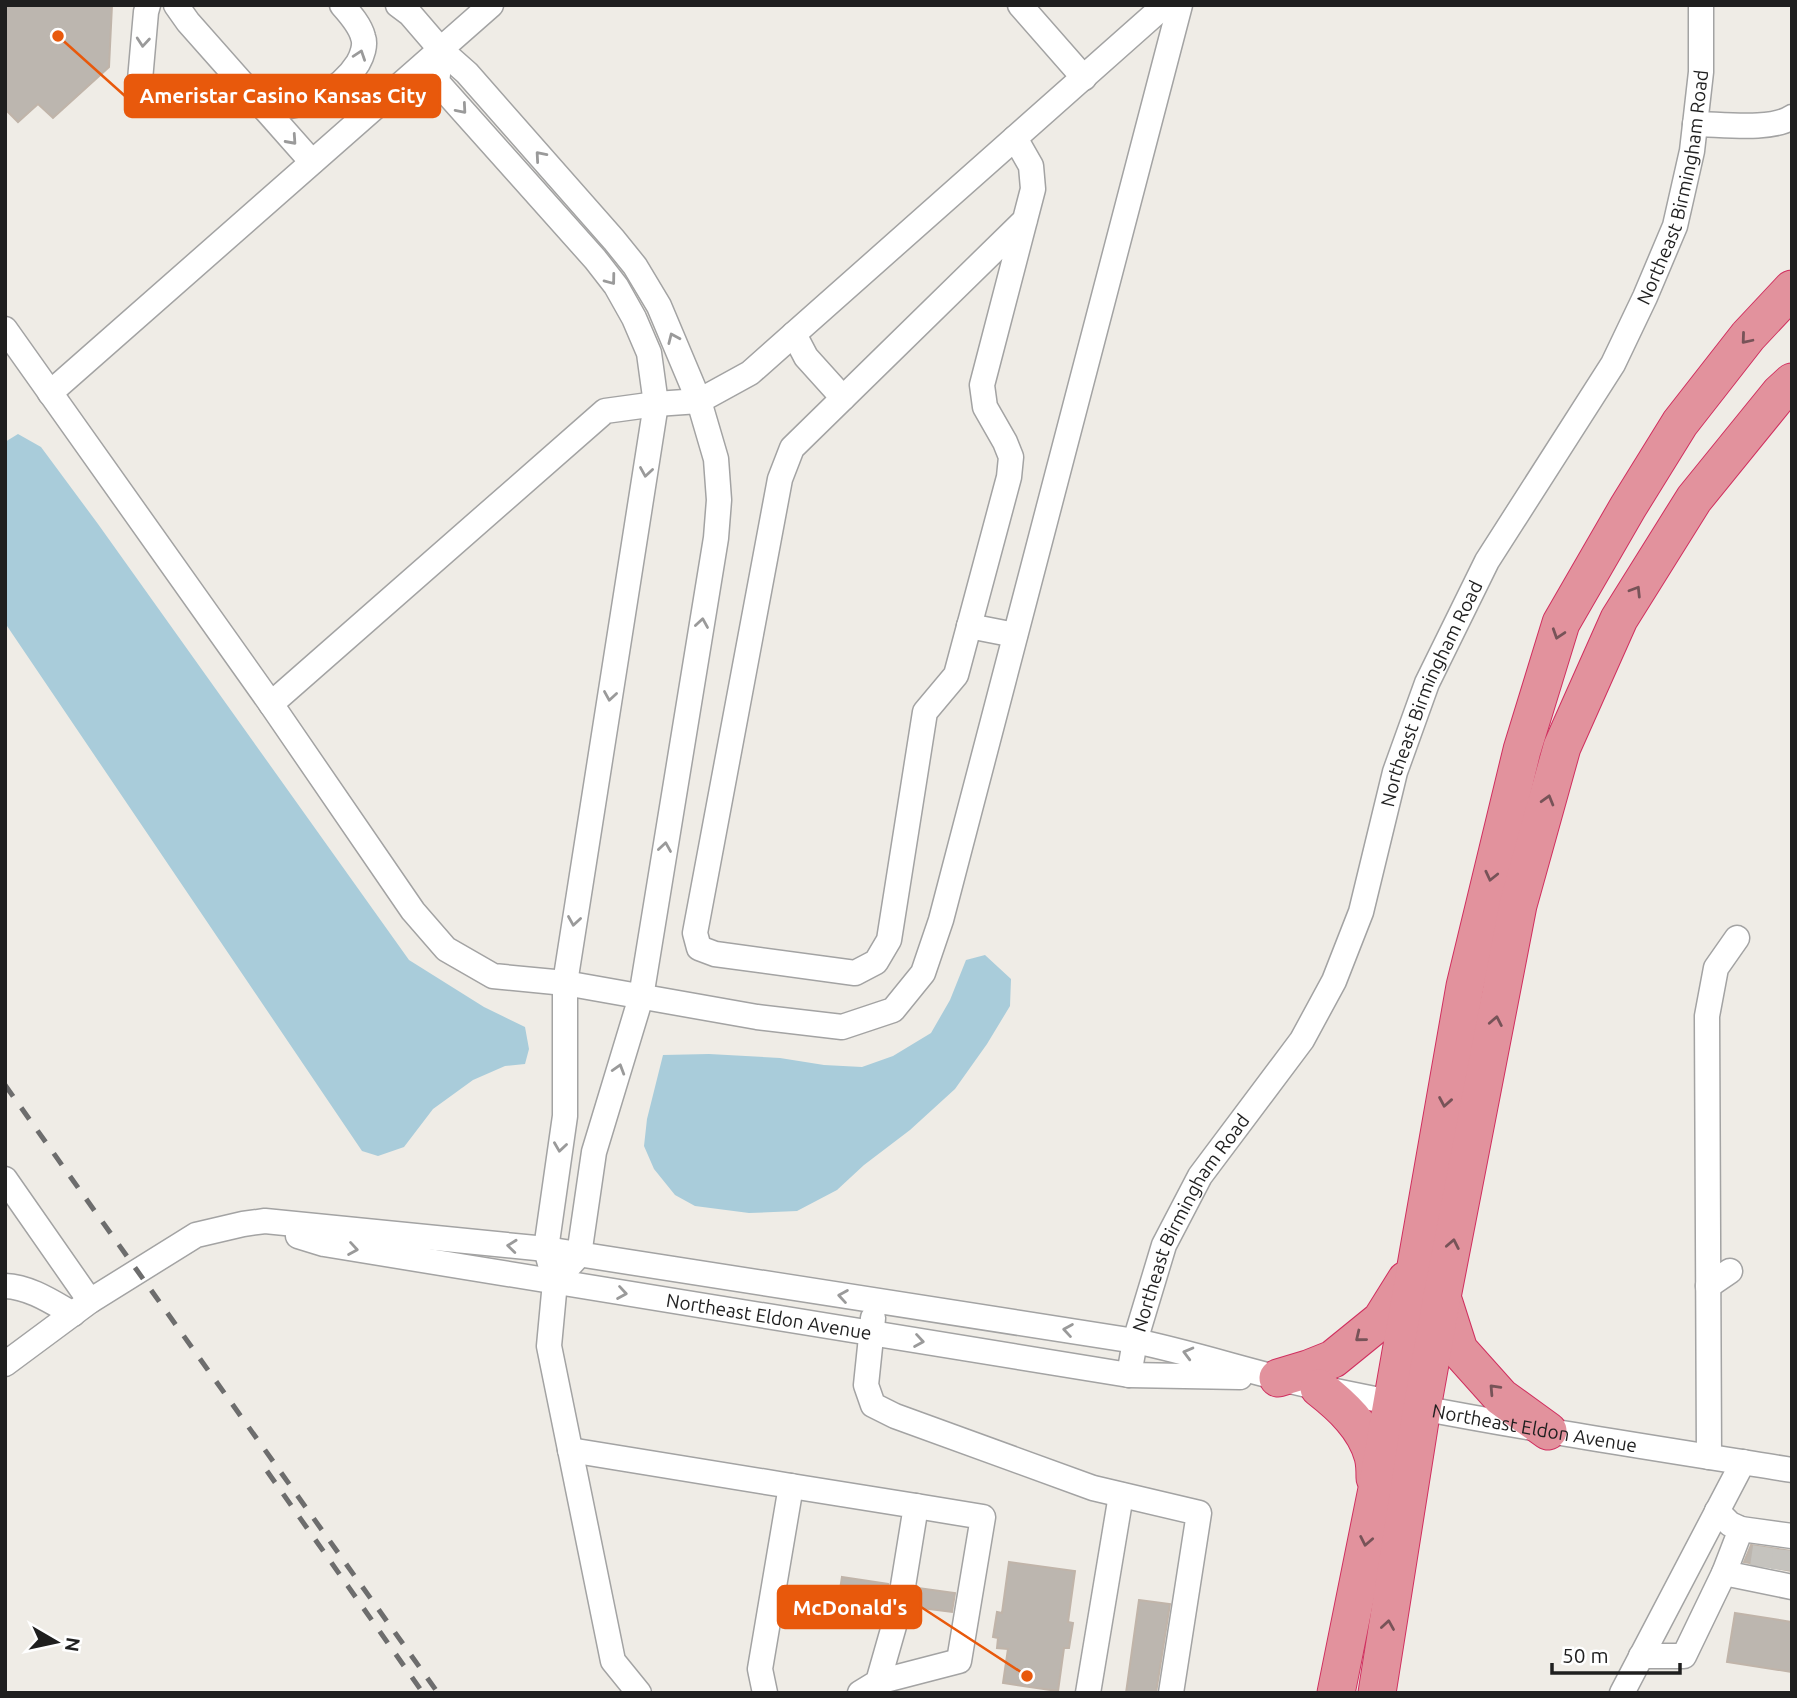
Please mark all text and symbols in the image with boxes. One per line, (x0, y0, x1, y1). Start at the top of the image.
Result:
one-way arrow (136, 37, 151, 48)
one-way arrow (351, 49, 366, 61)
street label: Northeast Birmingham Road (1632, 69, 1712, 308)
callout: Ameristar Casino Kansas City (125, 75, 440, 117)
text: Ameristar Casino Kansas City (139, 83, 427, 107)
one-way arrow (454, 101, 466, 114)
one-way arrow (284, 131, 297, 144)
one-way arrow (536, 151, 548, 164)
one-way arrow (603, 273, 615, 285)
one-way arrow (1741, 332, 1754, 344)
one-way arrow (667, 333, 681, 346)
one-way arrow (639, 466, 654, 478)
street label: Northeast Birmingham Road (1376, 577, 1487, 809)
one-way arrow (1628, 586, 1641, 599)
one-way arrow (694, 617, 709, 629)
one-way arrow (1552, 627, 1567, 639)
one-way arrow (603, 690, 618, 702)
one-way arrow (1539, 794, 1554, 806)
one-way arrow (658, 841, 673, 853)
one-way arrow (1485, 870, 1500, 882)
one-way arrow (567, 915, 582, 927)
one-way arrow (1487, 1015, 1502, 1027)
one-way arrow (611, 1064, 625, 1076)
one-way arrow (1438, 1096, 1453, 1108)
street label: Northeast Birmingham Road (1127, 1110, 1254, 1334)
one-way arrow (553, 1142, 568, 1153)
one-way arrow (506, 1238, 518, 1253)
one-way arrow (1444, 1238, 1459, 1250)
one-way arrow (347, 1241, 359, 1256)
one-way arrow (616, 1285, 628, 1300)
street label: Northeast Eldon Avenue (665, 1289, 873, 1344)
one-way arrow (837, 1289, 849, 1304)
one-way arrow (1062, 1323, 1074, 1338)
one-way arrow (1356, 1328, 1368, 1341)
one-way arrow (913, 1333, 925, 1348)
one-way arrow (1182, 1347, 1194, 1361)
one-way arrow (1490, 1384, 1502, 1397)
street label: Northeast Eldon Avenue (1430, 1399, 1639, 1456)
one-way arrow (1360, 1535, 1375, 1547)
callout: McDonald's (778, 1586, 921, 1628)
text: McDonald's (793, 1595, 907, 1619)
north arrow (21, 1607, 91, 1677)
one-way arrow (1380, 1619, 1395, 1631)
scale bar (1552, 1632, 1680, 1676)
text: N (61, 1636, 85, 1653)
text: 50 m (1562, 1643, 1609, 1667)

